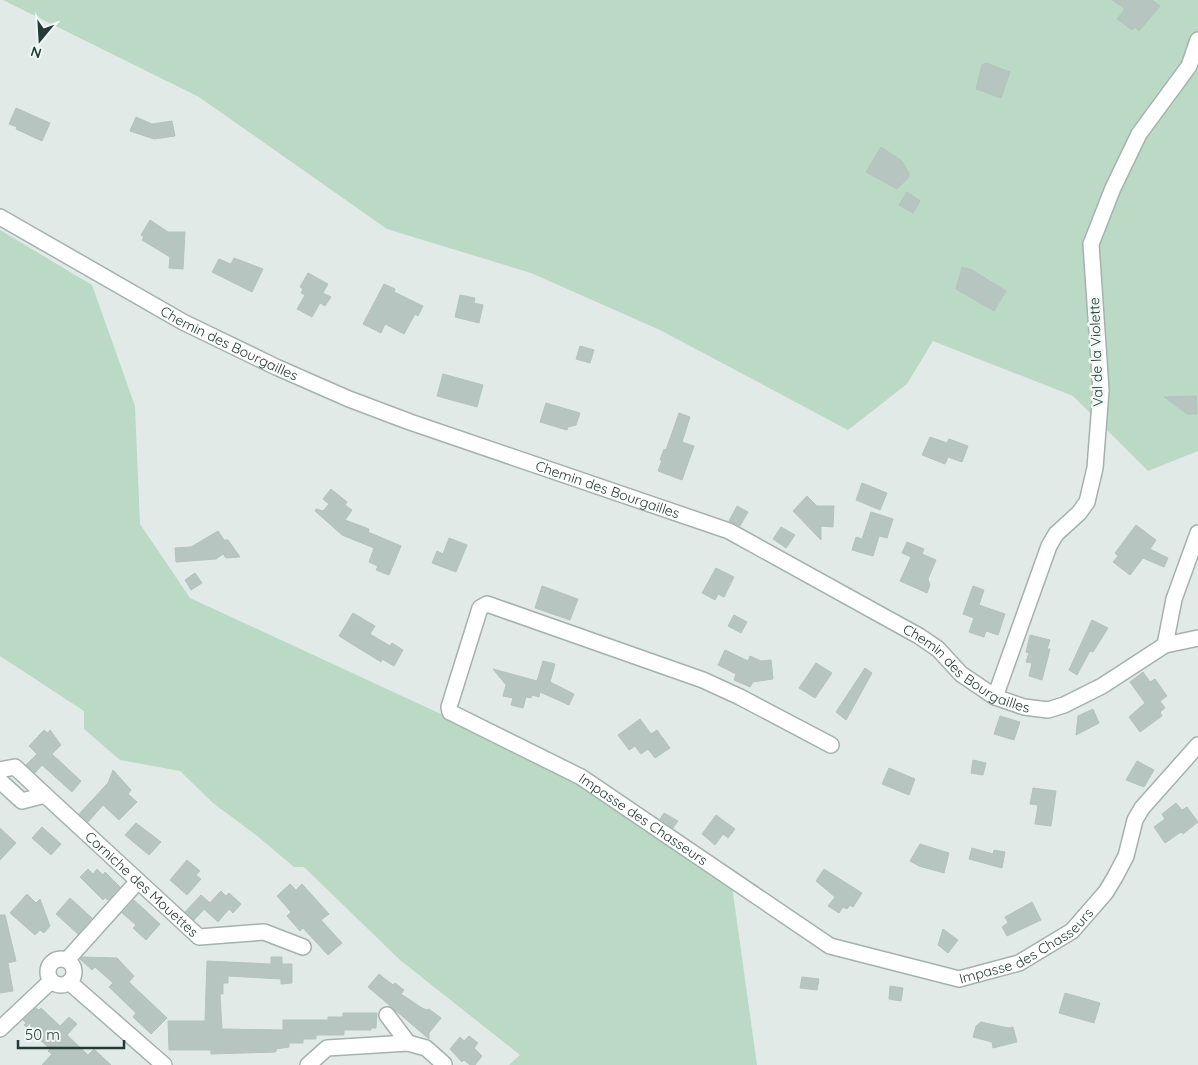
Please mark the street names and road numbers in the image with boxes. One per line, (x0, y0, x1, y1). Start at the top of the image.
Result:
street label: Val de la Violette (1085, 297, 1107, 407)
street label: Chemin des Bourgailles (157, 302, 301, 385)
street label: Chemin des Bourgailles (533, 457, 682, 522)
street label: Chemin des Bourgailles (900, 620, 1031, 717)
street label: Impasse des Chasseurs (576, 769, 711, 869)
street label: Corniche des Mouettes (81, 827, 202, 941)
street label: Impasse des Chasseurs (957, 904, 1097, 988)

